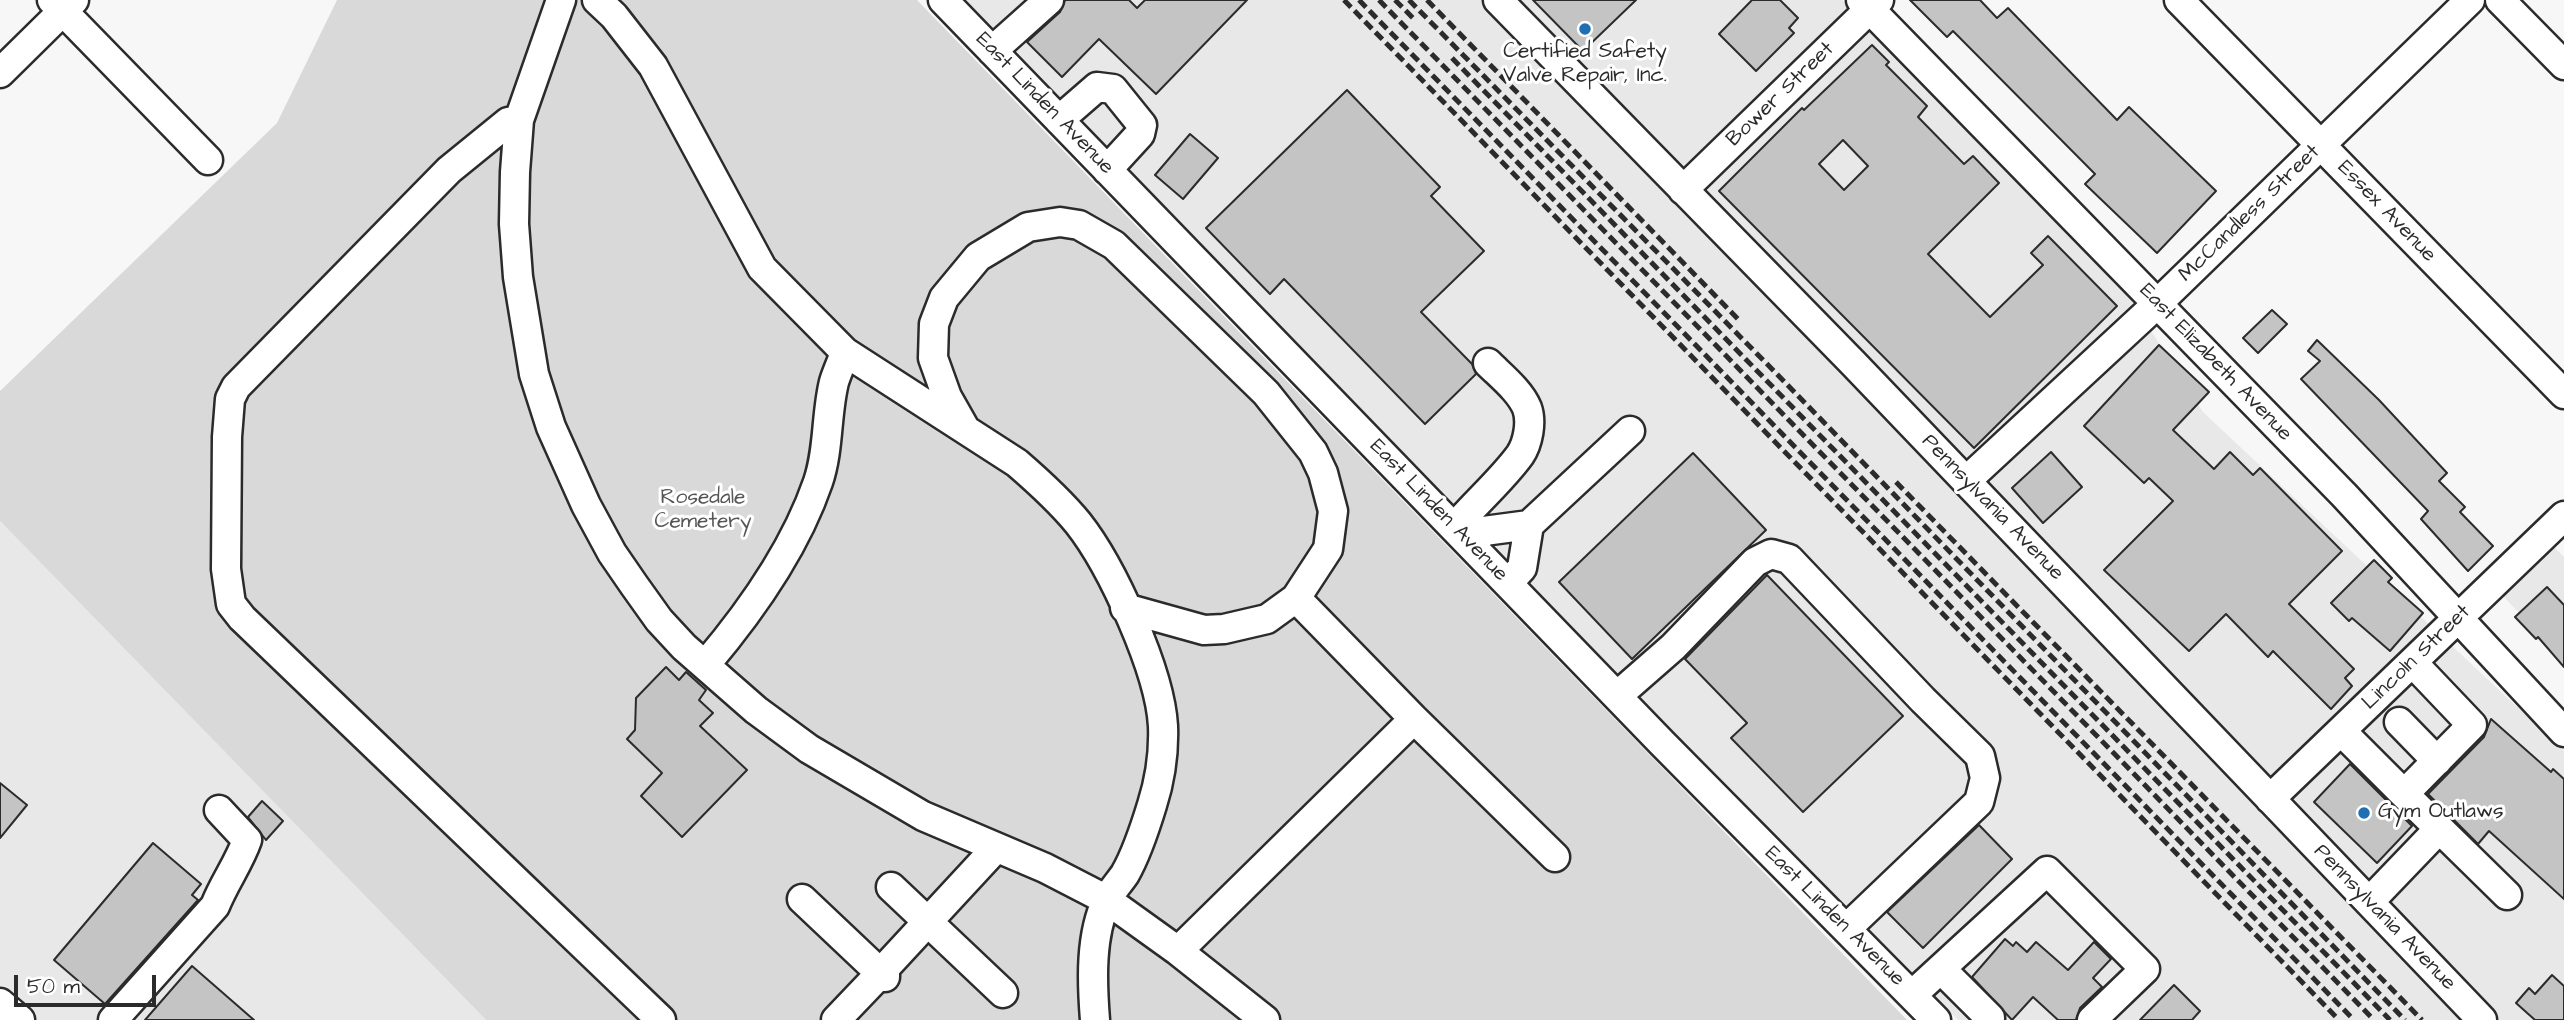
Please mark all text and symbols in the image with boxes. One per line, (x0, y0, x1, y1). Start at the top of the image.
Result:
marker: Certified Safety Valve Repair, Inc. (1577, 21, 1593, 37)
street label: East Linden Avenue (970, 28, 1118, 180)
street label: Bower Street (1722, 37, 1840, 153)
place label: Certified Safety Valve Repair, Inc. (1503, 40, 1667, 90)
street label: McCandless Street (2174, 140, 2326, 288)
street label: Essex Avenue (2331, 156, 2441, 268)
street label: East Elizabeth Avenue (2133, 279, 2297, 447)
street label: Pennsylvania Avenue (1916, 430, 2068, 586)
street label: East Linden Avenue (1364, 435, 1512, 587)
park label: Rosedale Cemetery (655, 486, 751, 536)
street label: Lincoln Street (2358, 600, 2476, 716)
place label: Gym Outlaws (2378, 800, 2504, 826)
marker: Gym Outlaws (2356, 805, 2372, 821)
street label: Pennsylvania Avenue (2308, 840, 2460, 996)
street label: East Linden Avenue (1759, 842, 1909, 992)
scale bar (18, 960, 159, 1004)
text: 50 m (27, 972, 80, 1001)

